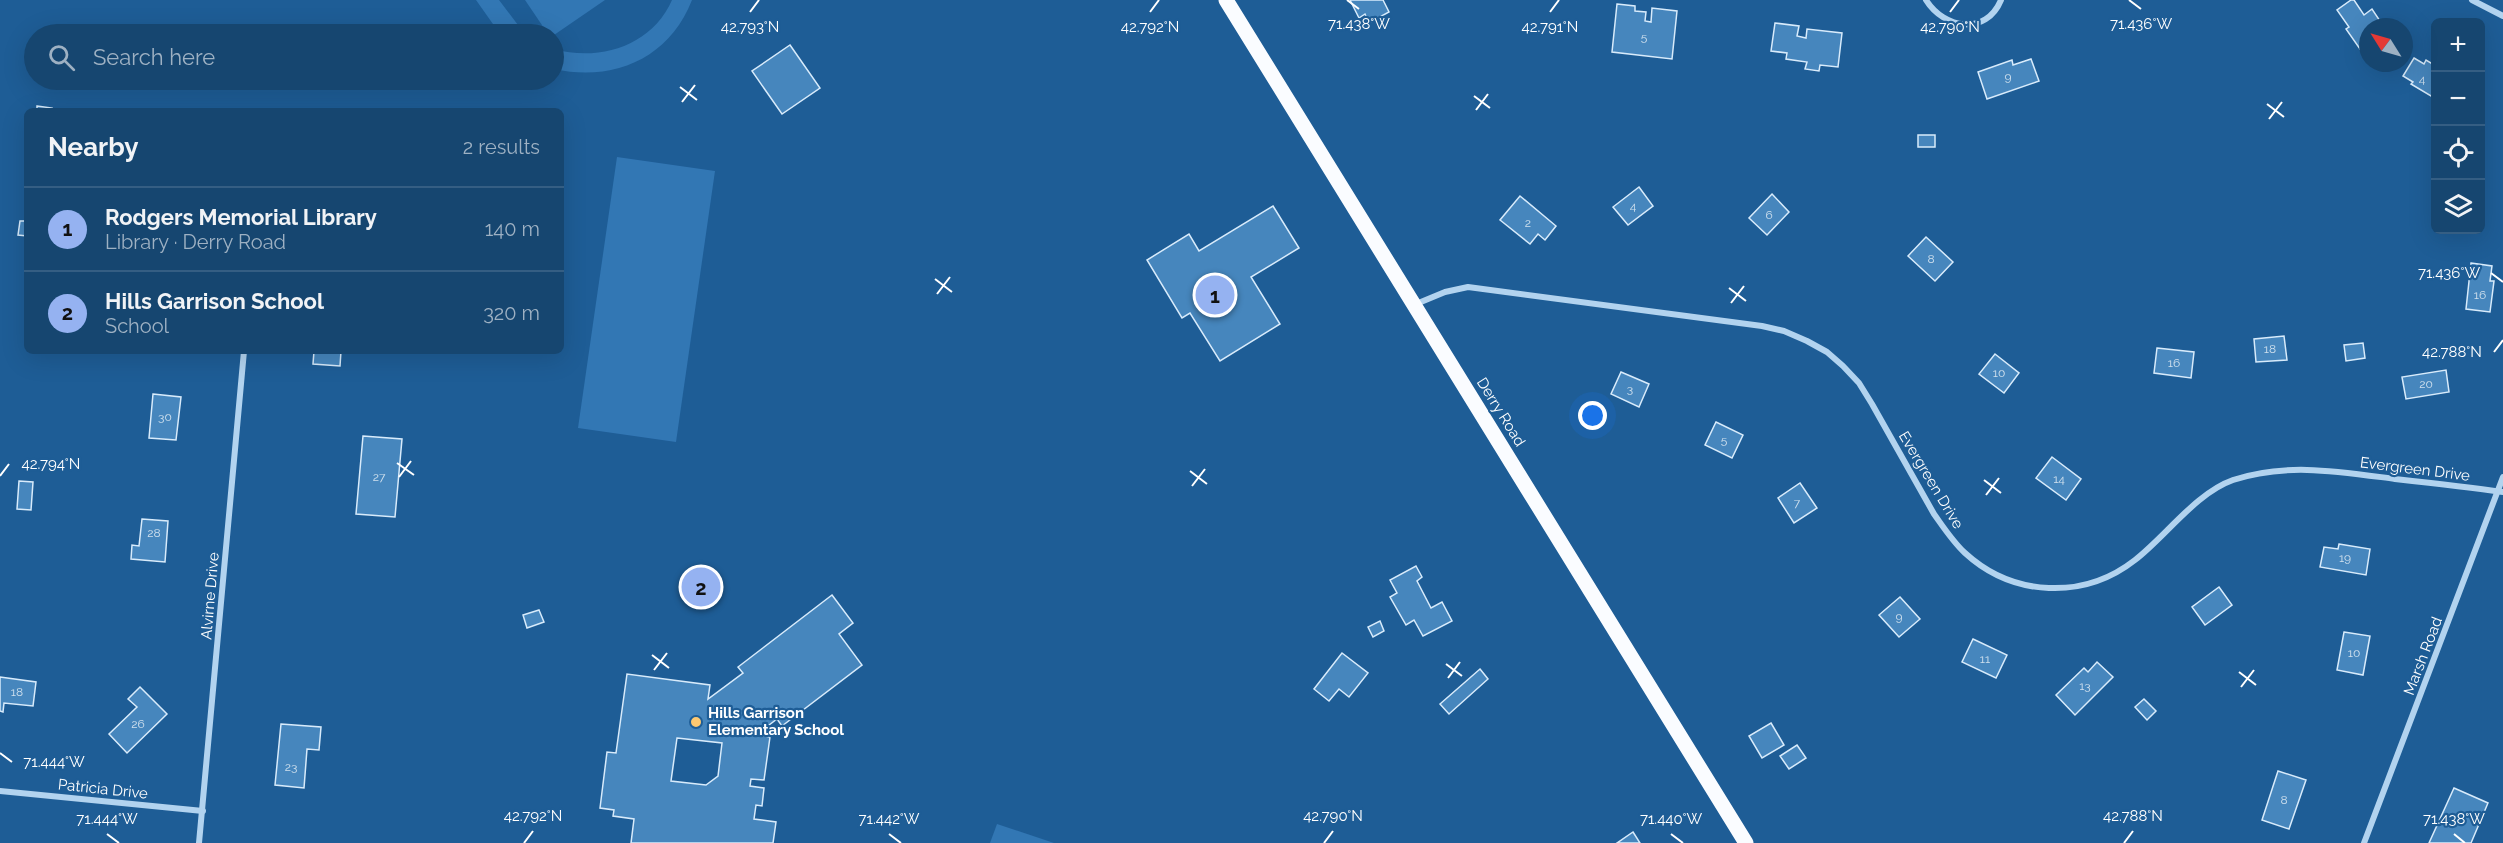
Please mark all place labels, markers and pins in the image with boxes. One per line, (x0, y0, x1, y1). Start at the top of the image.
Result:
pin: 1 (1196, 272, 1234, 318)
pin: 2 (682, 564, 720, 610)
place label: Hills Garrison Elementary School (708, 704, 844, 739)
marker: Hills Garrison Elementary School (689, 715, 703, 729)

